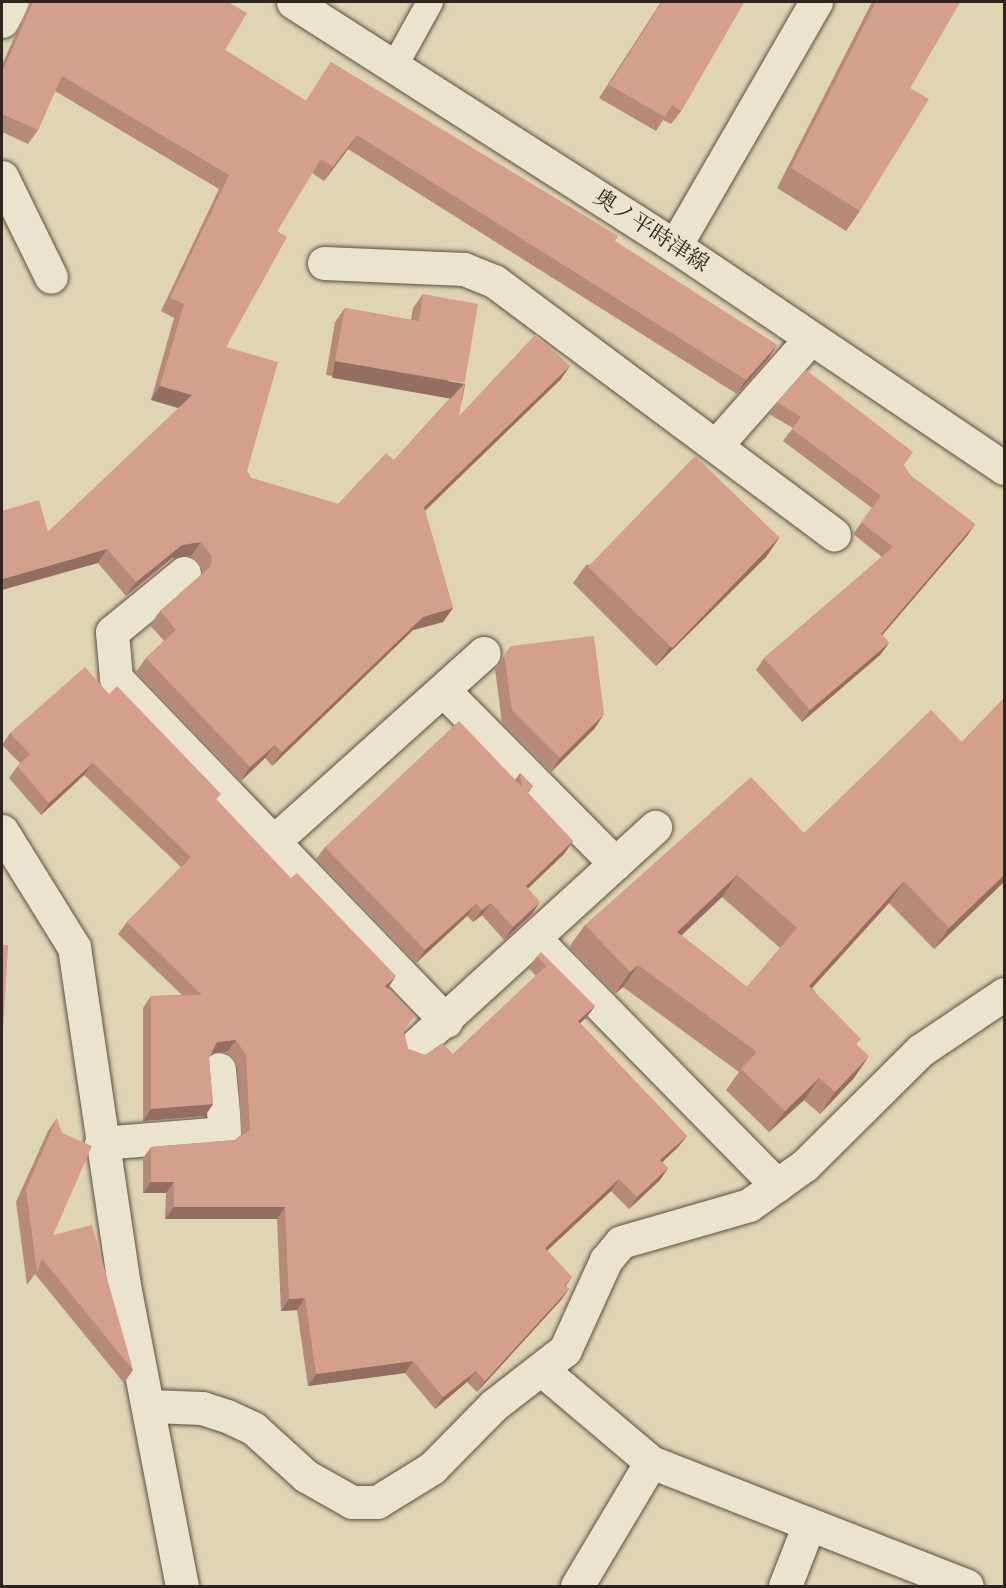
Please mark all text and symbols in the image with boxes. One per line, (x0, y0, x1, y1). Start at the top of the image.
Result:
street label: 奥ノ平時津線 (588, 184, 714, 278)

